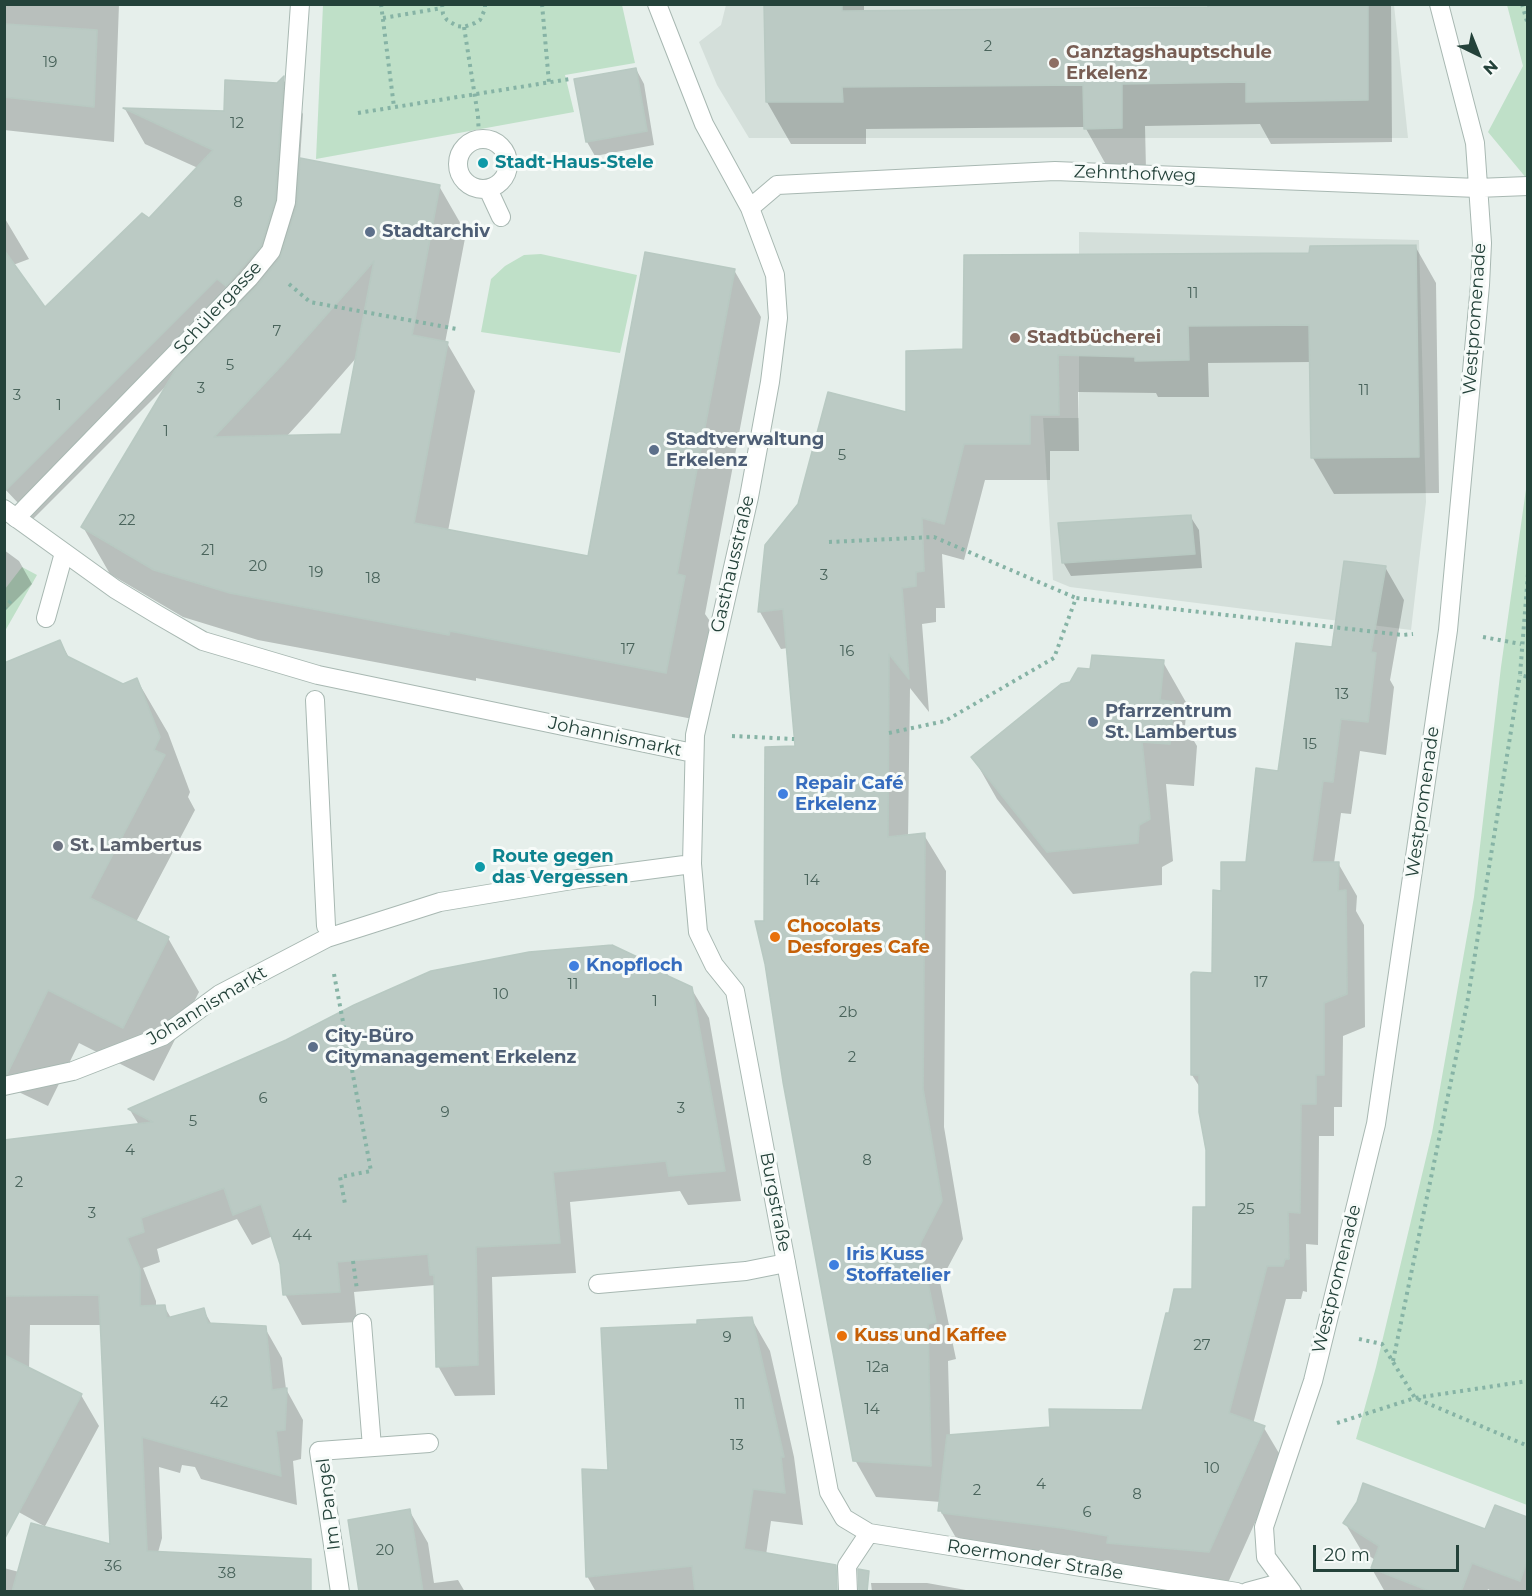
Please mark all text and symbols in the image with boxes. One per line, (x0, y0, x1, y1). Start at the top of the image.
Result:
north arrow (1448, 24, 1508, 84)
house number: 2 (984, 38, 992, 56)
place label: Ganztagshauptschule Erkelenz (1066, 42, 1272, 84)
house number: 19 (43, 54, 57, 72)
marker: Ganztagshauptschule Erkelenz (1047, 56, 1061, 70)
text: N (1479, 56, 1502, 79)
house number: 12 (230, 115, 244, 133)
place label: Stadt-Haus-Stele (495, 152, 654, 174)
marker: Stadt-Haus-Stele (476, 156, 490, 170)
street label: Zehnthofweg (1073, 161, 1197, 187)
house number: 8 (233, 194, 243, 212)
place label: Stadtarchiv (382, 221, 490, 243)
marker: Stadtarchiv (363, 225, 377, 239)
street label: Westpromenade (1459, 242, 1491, 396)
street label: Schülergasse (169, 257, 267, 359)
house number: 11 (1188, 285, 1198, 303)
house number: 7 (273, 323, 281, 341)
place label: Stadtbücherei (1027, 327, 1161, 349)
marker: Stadtbücherei (1008, 331, 1022, 345)
house number: 5 (226, 357, 234, 375)
house number: 3 (197, 380, 205, 398)
house number: 11 (1359, 382, 1369, 400)
house number: 3 (13, 387, 21, 405)
house number: 1 (56, 397, 62, 415)
house number: 1 (163, 423, 169, 441)
place label: Stadtverwaltung Erkelenz (666, 429, 824, 472)
marker: Stadtverwaltung Erkelenz (647, 443, 661, 457)
house number: 5 (838, 447, 846, 465)
street label: Gasthausstraße (707, 493, 759, 635)
house number: 22 (118, 512, 136, 530)
house number: 21 (201, 542, 215, 560)
house number: 20 (249, 558, 267, 576)
house number: 19 (309, 564, 323, 582)
house number: 3 (820, 567, 828, 585)
house number: 18 (366, 570, 380, 588)
house number: 17 (621, 641, 635, 659)
house number: 16 (840, 643, 854, 661)
house number: 13 (1335, 686, 1349, 704)
place label: Pfarrzentrum St. Lambertus (1105, 701, 1237, 744)
street label: Johannismarkt (546, 712, 684, 762)
marker: Pfarrzentrum St. Lambertus (1086, 715, 1100, 729)
street label: Westpromenade (1402, 725, 1444, 879)
house number: 15 (1303, 736, 1317, 754)
place label: Repair Café Erkelenz (795, 773, 903, 816)
marker: Repair Café Erkelenz (776, 787, 790, 801)
place label: St. Lambertus (70, 835, 202, 857)
marker: St. Lambertus (51, 839, 65, 853)
place label: Route gegen das Vergessen (492, 846, 628, 888)
marker: Route gegen das Vergessen (473, 860, 487, 874)
house number: 14 (804, 872, 820, 890)
place label: Chocolats Desforges Cafe (787, 916, 930, 958)
marker: Chocolats Desforges Cafe (768, 930, 782, 944)
place label: Knopfloch (586, 955, 683, 977)
marker: Knopfloch (567, 959, 581, 973)
street label: Johannismarkt (143, 962, 271, 1050)
house number: 17 (1254, 974, 1268, 992)
house number: 11 (568, 976, 578, 994)
house number: 10 (493, 986, 509, 1004)
house number: 1 (652, 993, 658, 1011)
house number: 2b (839, 1004, 857, 1022)
place label: City-Büro Citymanagement Erkelenz (325, 1026, 576, 1068)
marker: City-Büro Citymanagement Erkelenz (306, 1040, 320, 1054)
house number: 2 (848, 1049, 856, 1067)
house number: 6 (258, 1090, 268, 1108)
house number: 3 (677, 1100, 685, 1118)
house number: 9 (440, 1104, 450, 1122)
house number: 5 (189, 1113, 197, 1131)
house number: 4 (125, 1142, 135, 1160)
street label: Burgstraße (755, 1150, 795, 1254)
house number: 8 (862, 1152, 872, 1170)
house number: 2 (15, 1174, 23, 1192)
house number: 25 (1237, 1201, 1255, 1219)
street label: Westpromenade (1308, 1203, 1366, 1355)
house number: 3 (88, 1205, 96, 1223)
house number: 44 (292, 1227, 312, 1245)
place label: Iris Kuss Stoffatelier (846, 1244, 951, 1286)
marker: Iris Kuss Stoffatelier (827, 1258, 841, 1272)
place label: Kuss und Kaffee (854, 1325, 1007, 1347)
house number: 9 (722, 1329, 732, 1347)
marker: Kuss und Kaffee (835, 1329, 849, 1343)
house number: 27 (1193, 1337, 1211, 1355)
house number: 12a (867, 1359, 889, 1377)
house number: 42 (210, 1394, 228, 1412)
house number: 11 (735, 1396, 745, 1414)
house number: 14 (864, 1401, 880, 1419)
house number: 13 (730, 1437, 744, 1455)
street label: Im Pangel (313, 1457, 345, 1551)
house number: 10 (1204, 1460, 1220, 1478)
house number: 4 (1036, 1476, 1046, 1494)
house number: 2 (973, 1482, 981, 1500)
house number: 8 (1132, 1486, 1142, 1504)
house number: 6 (1082, 1504, 1092, 1522)
scale bar (1316, 1533, 1462, 1571)
street label: Roermonder Straße (945, 1535, 1125, 1585)
house number: 20 (376, 1542, 394, 1560)
text: 20 m (1324, 1544, 1370, 1566)
house number: 36 (104, 1558, 122, 1576)
house number: 38 (218, 1565, 236, 1583)

